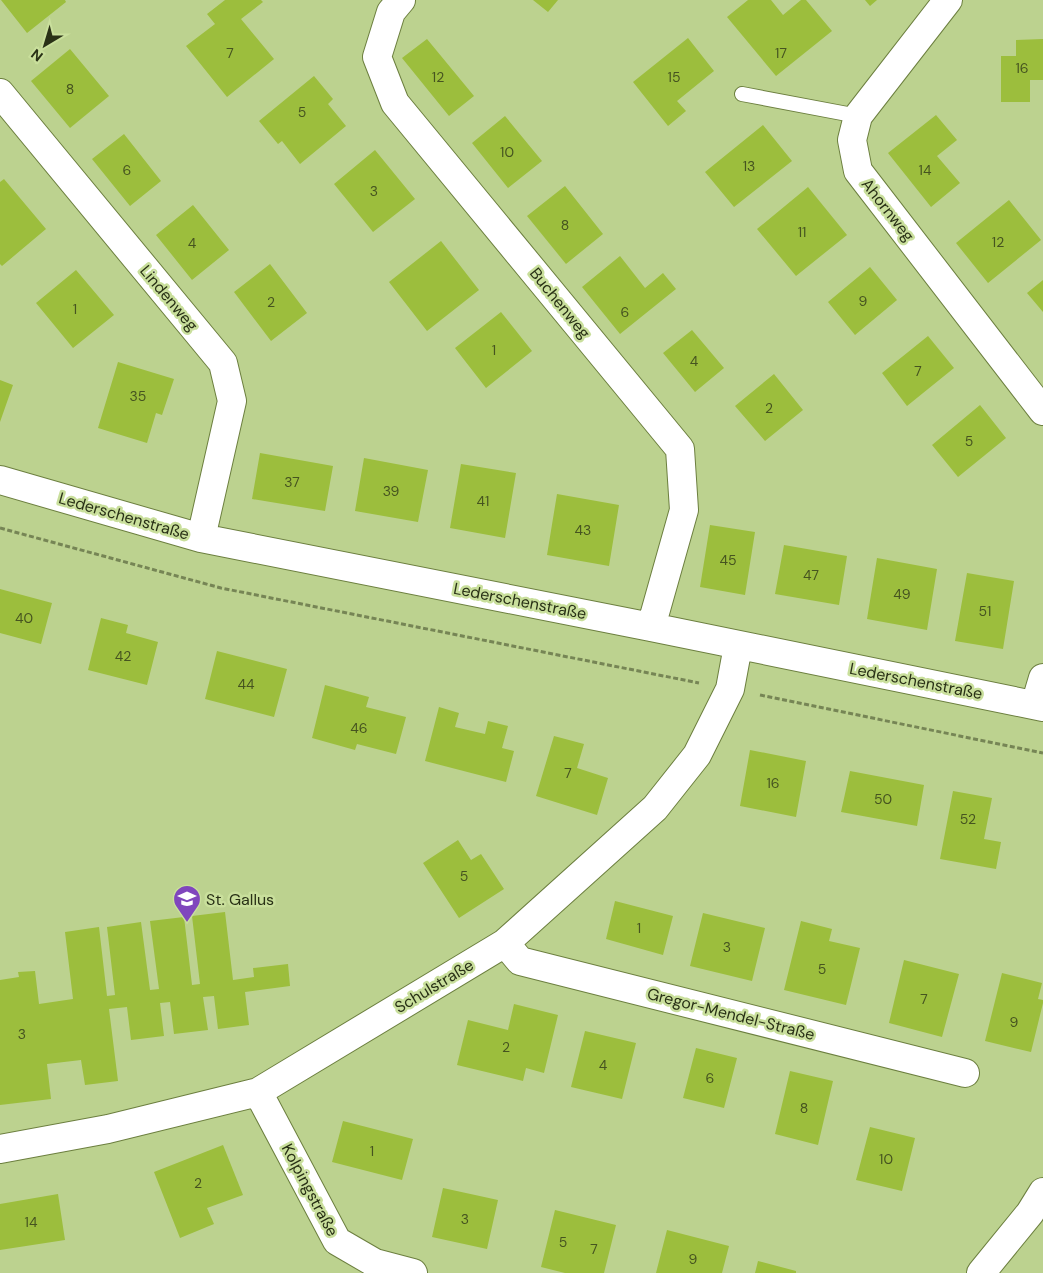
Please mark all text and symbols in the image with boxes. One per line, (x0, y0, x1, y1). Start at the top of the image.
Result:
north arrow (20, 20, 70, 70)
house number: 7 (226, 44, 234, 62)
house number: 17 (775, 44, 787, 62)
text: N (27, 45, 47, 65)
house number: 16 (1015, 59, 1029, 77)
house number: 12 (432, 68, 444, 86)
house number: 15 (668, 68, 680, 86)
house number: 8 (66, 80, 74, 98)
house number: 5 (298, 103, 306, 121)
house number: 10 (500, 143, 514, 161)
house number: 13 (743, 157, 755, 175)
house number: 6 (123, 161, 131, 179)
house number: 14 (919, 161, 932, 179)
street label: Ahornweg (857, 174, 919, 246)
house number: 3 (370, 182, 378, 200)
house number: 8 (561, 216, 569, 234)
house number: 11 (798, 223, 806, 241)
house number: 12 (992, 233, 1004, 251)
house number: 4 (188, 234, 197, 252)
street label: Lindenweg (135, 261, 203, 335)
street label: Buchenweg (525, 263, 595, 343)
house number: 9 (859, 292, 868, 310)
house number: 2 (267, 293, 275, 311)
house number: 1 (73, 300, 77, 318)
house number: 6 (621, 303, 629, 321)
house number: 1 (492, 341, 496, 359)
house number: 4 (690, 352, 699, 370)
house number: 7 (914, 362, 922, 380)
house number: 35 (130, 387, 146, 405)
house number: 2 (765, 399, 773, 417)
house number: 5 (965, 432, 973, 450)
house number: 37 (284, 473, 300, 491)
house number: 39 (383, 482, 400, 500)
street label: Lederschenstraße (56, 487, 192, 545)
house number: 41 (477, 492, 489, 510)
house number: 43 (575, 521, 591, 539)
house number: 45 (719, 551, 737, 569)
house number: 47 (803, 566, 819, 584)
street label: Lederschenstraße (452, 578, 588, 624)
house number: 49 (893, 585, 911, 603)
house number: 51 (979, 602, 991, 620)
house number: 40 (15, 609, 33, 627)
house number: 42 (115, 647, 131, 665)
street label: Lederschenstraße (848, 658, 984, 704)
house number: 44 (238, 675, 255, 693)
house number: 46 (350, 719, 368, 737)
house number: 7 (564, 764, 572, 782)
house number: 16 (766, 774, 780, 792)
house number: 50 (874, 790, 892, 808)
house number: 52 (960, 810, 976, 828)
house number: 5 (460, 867, 468, 885)
school or university icon: St. Gallus (172, 884, 202, 923)
place label: St. Gallus (206, 889, 274, 910)
house number: 1 (637, 919, 641, 937)
house number: 3 (723, 938, 731, 956)
street label: Schulstraße (391, 954, 477, 1018)
house number: 5 (818, 960, 826, 978)
street label: Gregor-Mendel-Straße (645, 983, 817, 1045)
house number: 7 (920, 990, 928, 1008)
house number: 9 (1010, 1013, 1019, 1031)
house number: 3 (18, 1025, 26, 1043)
house number: 2 (502, 1038, 510, 1056)
house number: 4 (599, 1056, 608, 1074)
house number: 6 (706, 1069, 714, 1087)
house number: 8 (800, 1099, 808, 1117)
street label: Kolpingstraße (277, 1140, 343, 1240)
house number: 1 (370, 1142, 374, 1160)
house number: 10 (879, 1150, 893, 1168)
house number: 2 (194, 1174, 202, 1192)
house number: 3 (461, 1210, 469, 1228)
house number: 14 (25, 1213, 38, 1231)
house number: 5 (559, 1233, 567, 1251)
house number: 7 (590, 1240, 598, 1258)
house number: 9 (689, 1250, 698, 1268)

